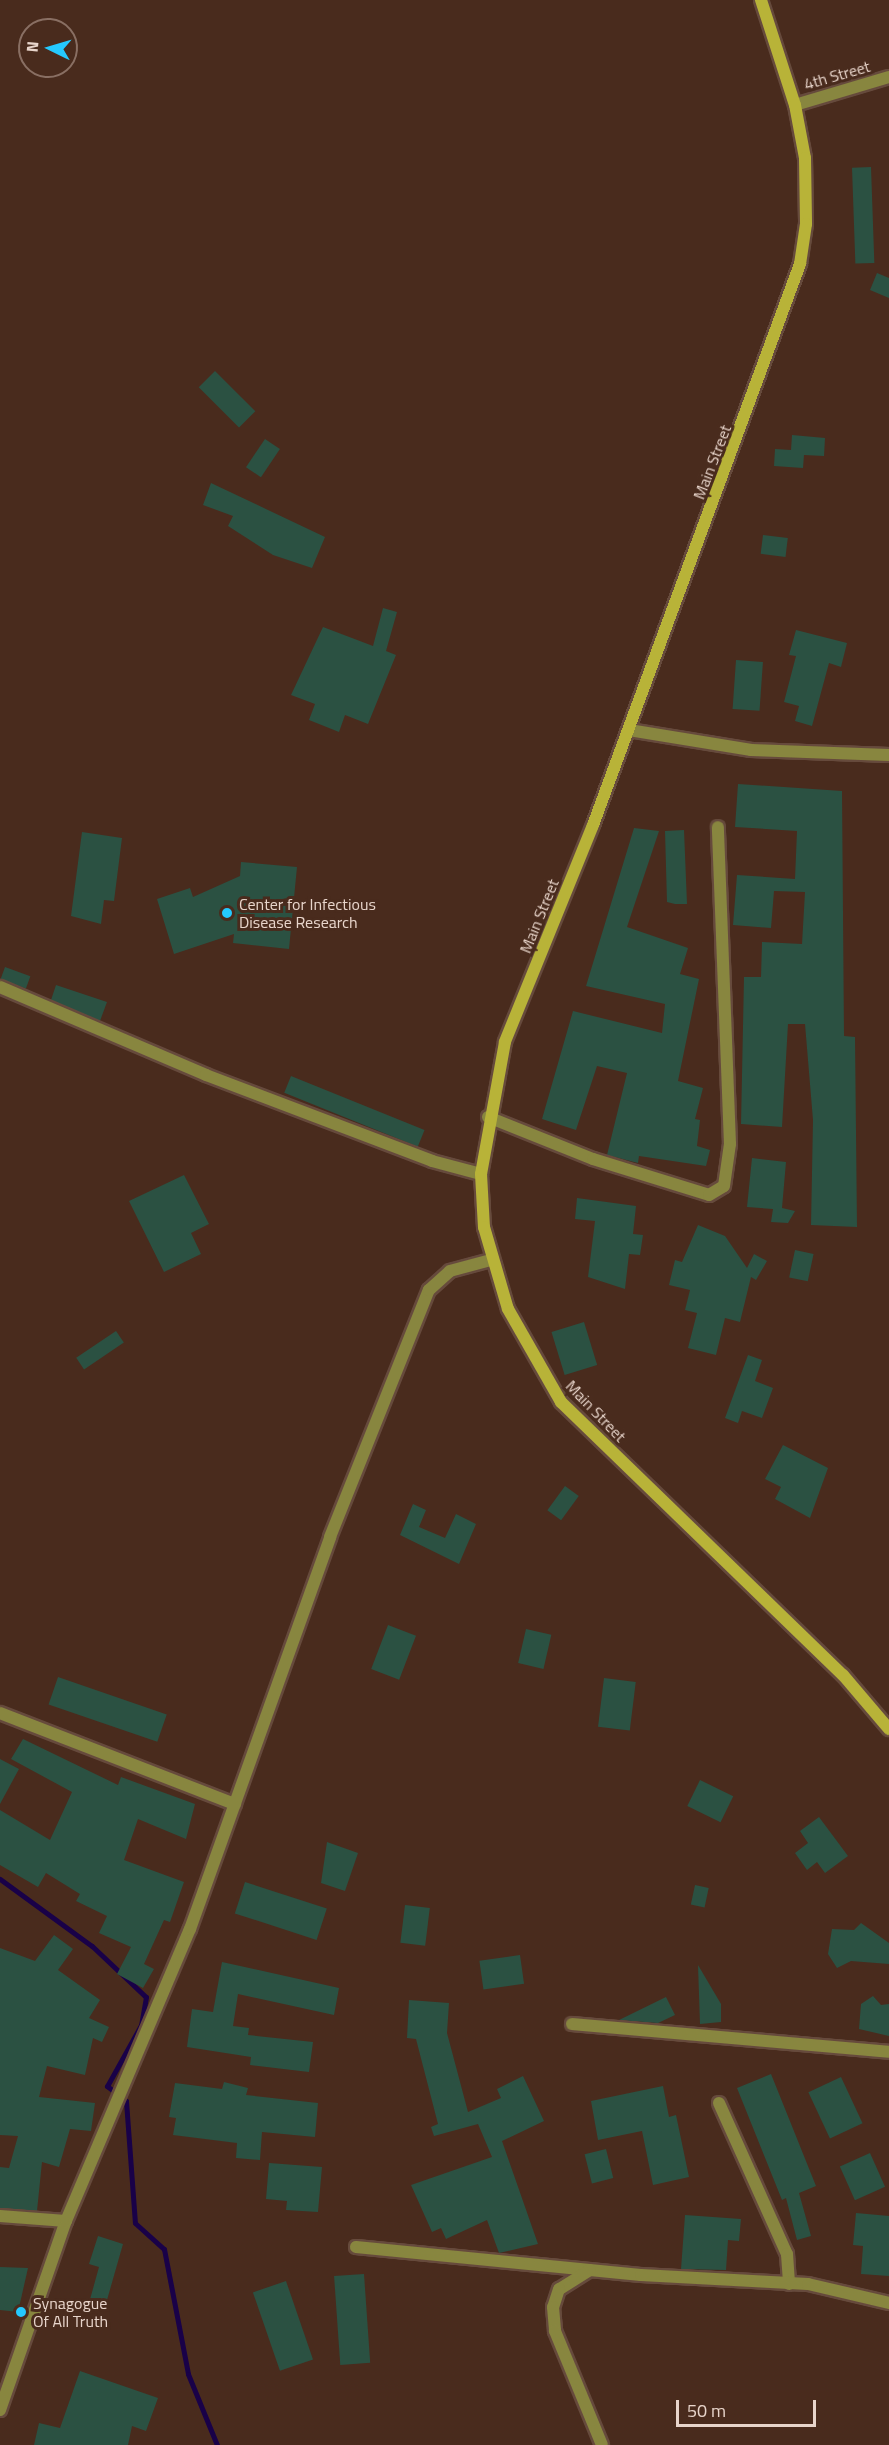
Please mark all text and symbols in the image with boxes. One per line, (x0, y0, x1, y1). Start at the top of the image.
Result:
north arrow (18, 18, 78, 78)
text: N (20, 40, 44, 53)
street label: 4th Street (802, 56, 872, 94)
street label: Main Street (689, 422, 735, 502)
street label: Main Street (515, 876, 563, 956)
place label: Center for Infectious Disease Research (239, 894, 376, 932)
marker: Center for Infectious Disease Research (220, 906, 234, 920)
street label: Main Street (562, 1376, 630, 1446)
place label: Synagogue Of All Truth (33, 2293, 108, 2331)
marker: Synagogue Of All Truth (14, 2305, 28, 2319)
scale bar (679, 2388, 818, 2426)
text: 50 m (687, 2397, 726, 2424)

